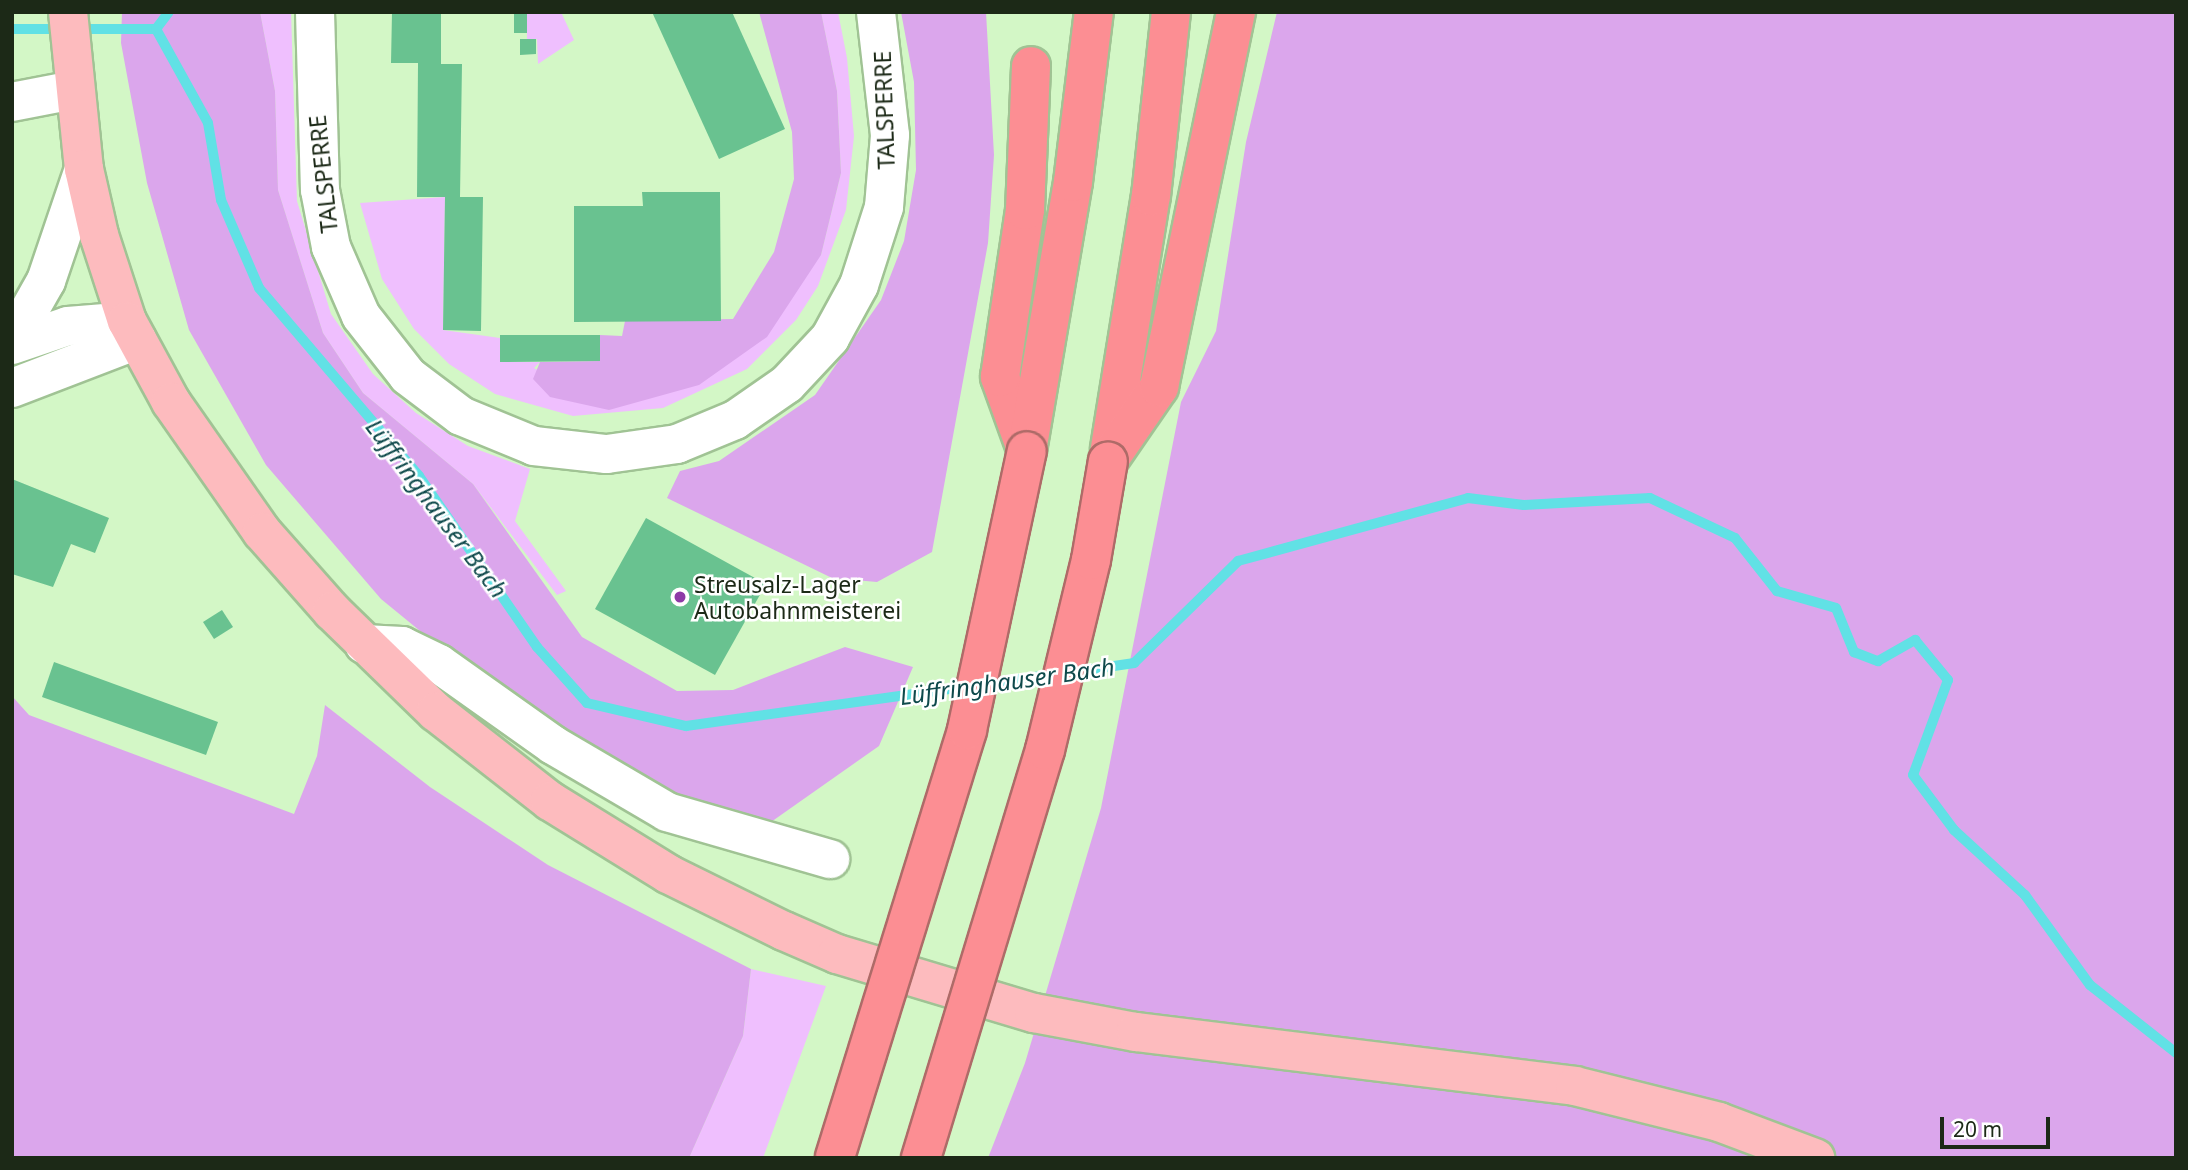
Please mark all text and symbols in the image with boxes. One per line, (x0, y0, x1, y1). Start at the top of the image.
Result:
street label: TALSPERRE (868, 50, 900, 170)
street label: TALSPERRE (303, 114, 343, 234)
water label: Lüffringhauser Bach (360, 413, 514, 603)
place label: Streusalz-Lager Autobahnmeisterei (694, 570, 901, 624)
marker: Streusalz-Lager Autobahnmeisterei (672, 589, 688, 605)
water label: Lüffringhauser Bach (898, 652, 1116, 710)
scale bar (1943, 1104, 2053, 1148)
text: 20 m (1953, 1115, 2002, 1143)

